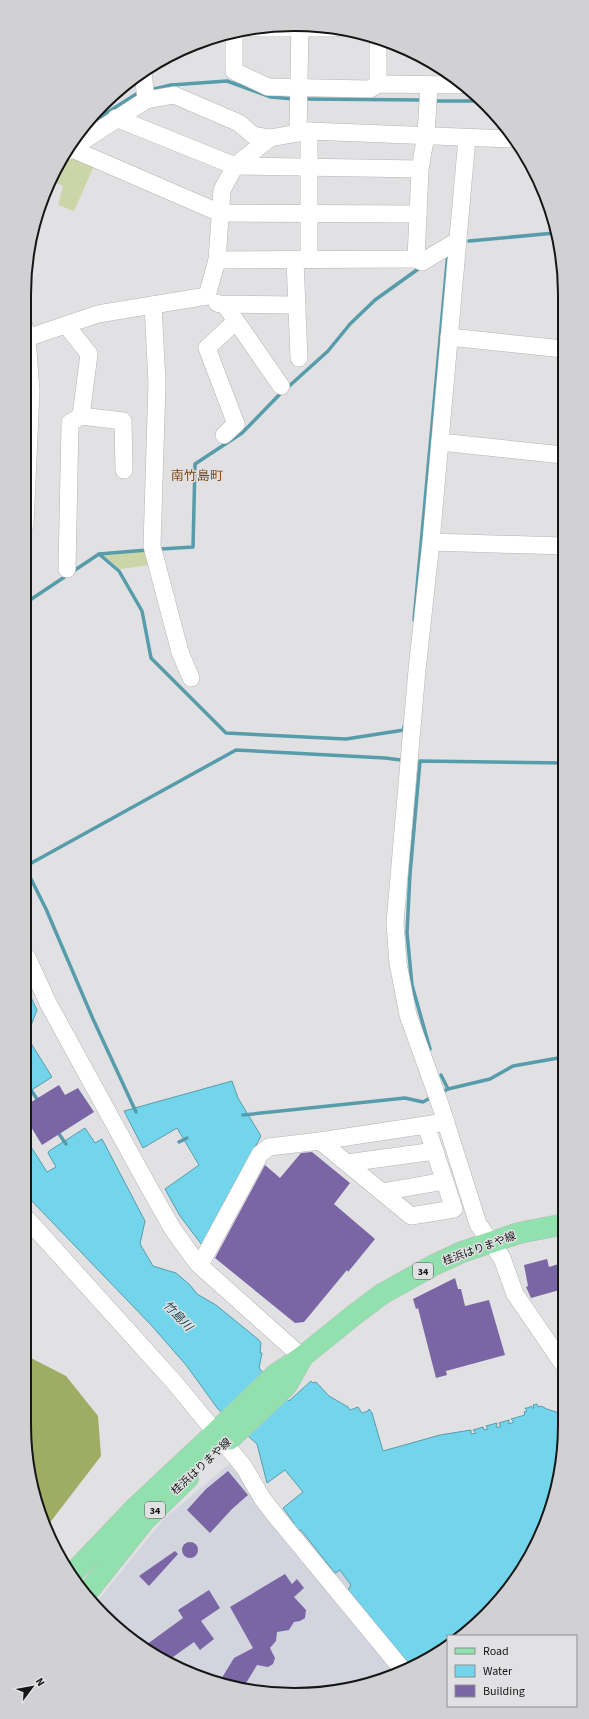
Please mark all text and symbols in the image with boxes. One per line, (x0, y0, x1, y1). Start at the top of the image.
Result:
district label: 南竹島町 (171, 467, 223, 485)
street label: 桂浜はりまや線 (440, 1228, 518, 1269)
road number: 34 (413, 1263, 433, 1279)
water label: 竹島川 (159, 1297, 198, 1337)
street label: 桂浜はりまや線 (168, 1435, 235, 1498)
road number: 34 (145, 1502, 165, 1518)
legend (447, 1635, 577, 1707)
text: Road (483, 1643, 509, 1660)
text: Water (483, 1663, 513, 1680)
north arrow (12, 1667, 52, 1707)
text: N (32, 1675, 48, 1689)
text: Building (483, 1683, 525, 1700)

